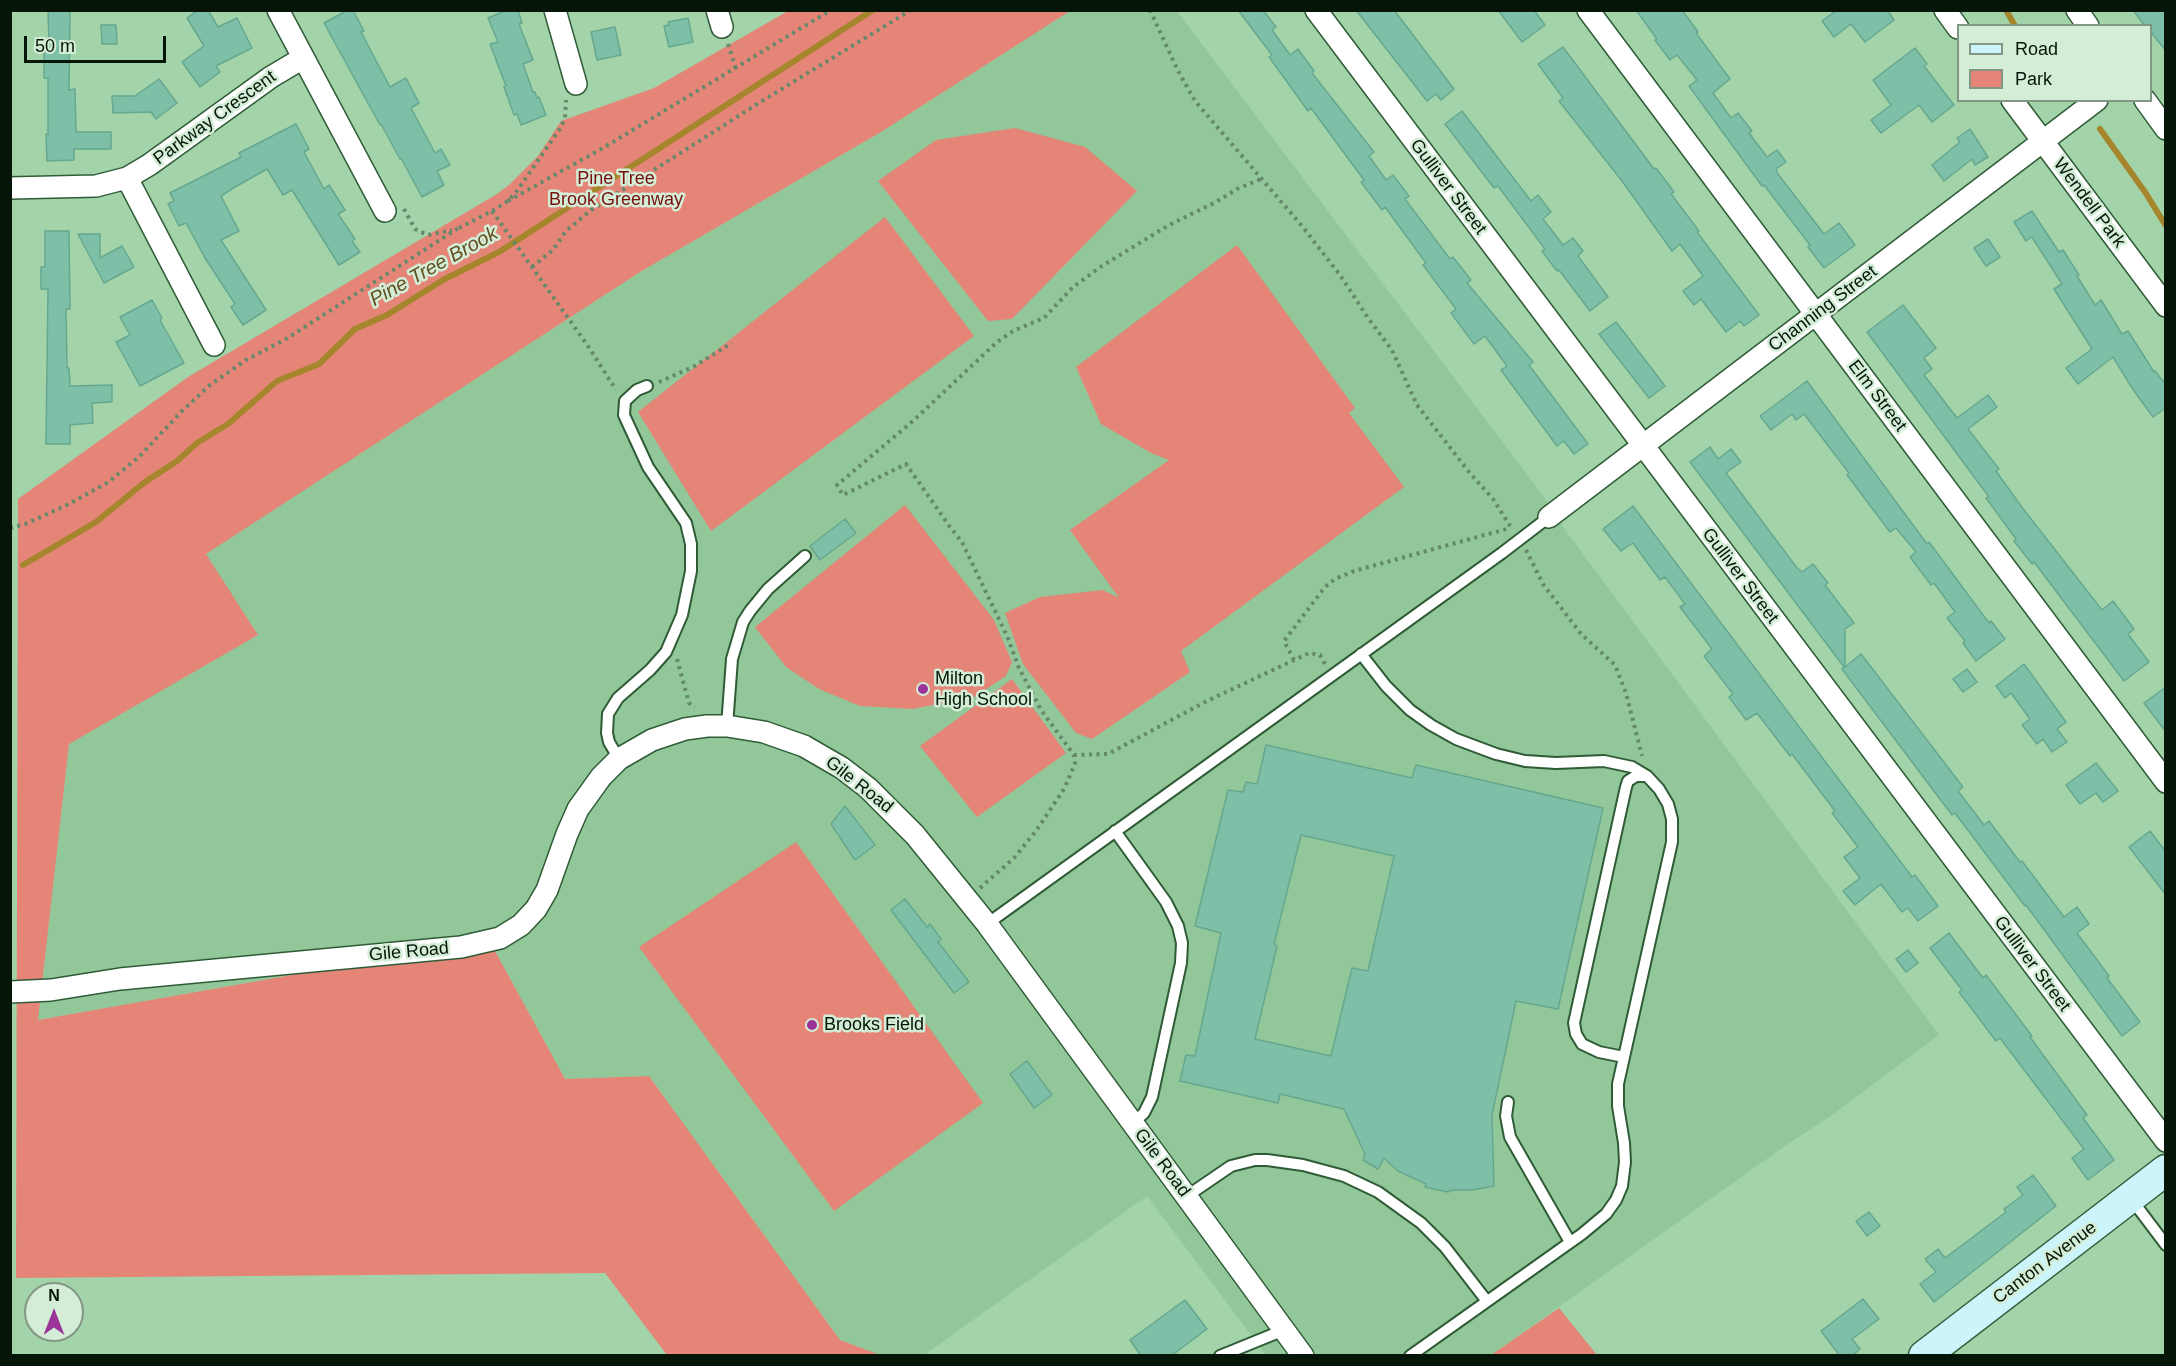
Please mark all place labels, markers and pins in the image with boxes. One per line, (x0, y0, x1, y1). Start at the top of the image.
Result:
place label: Milton High School (935, 668, 1032, 710)
marker: Milton High School (916, 682, 930, 696)
place label: Brooks Field (824, 1014, 924, 1036)
marker: Brooks Field (805, 1018, 819, 1032)

